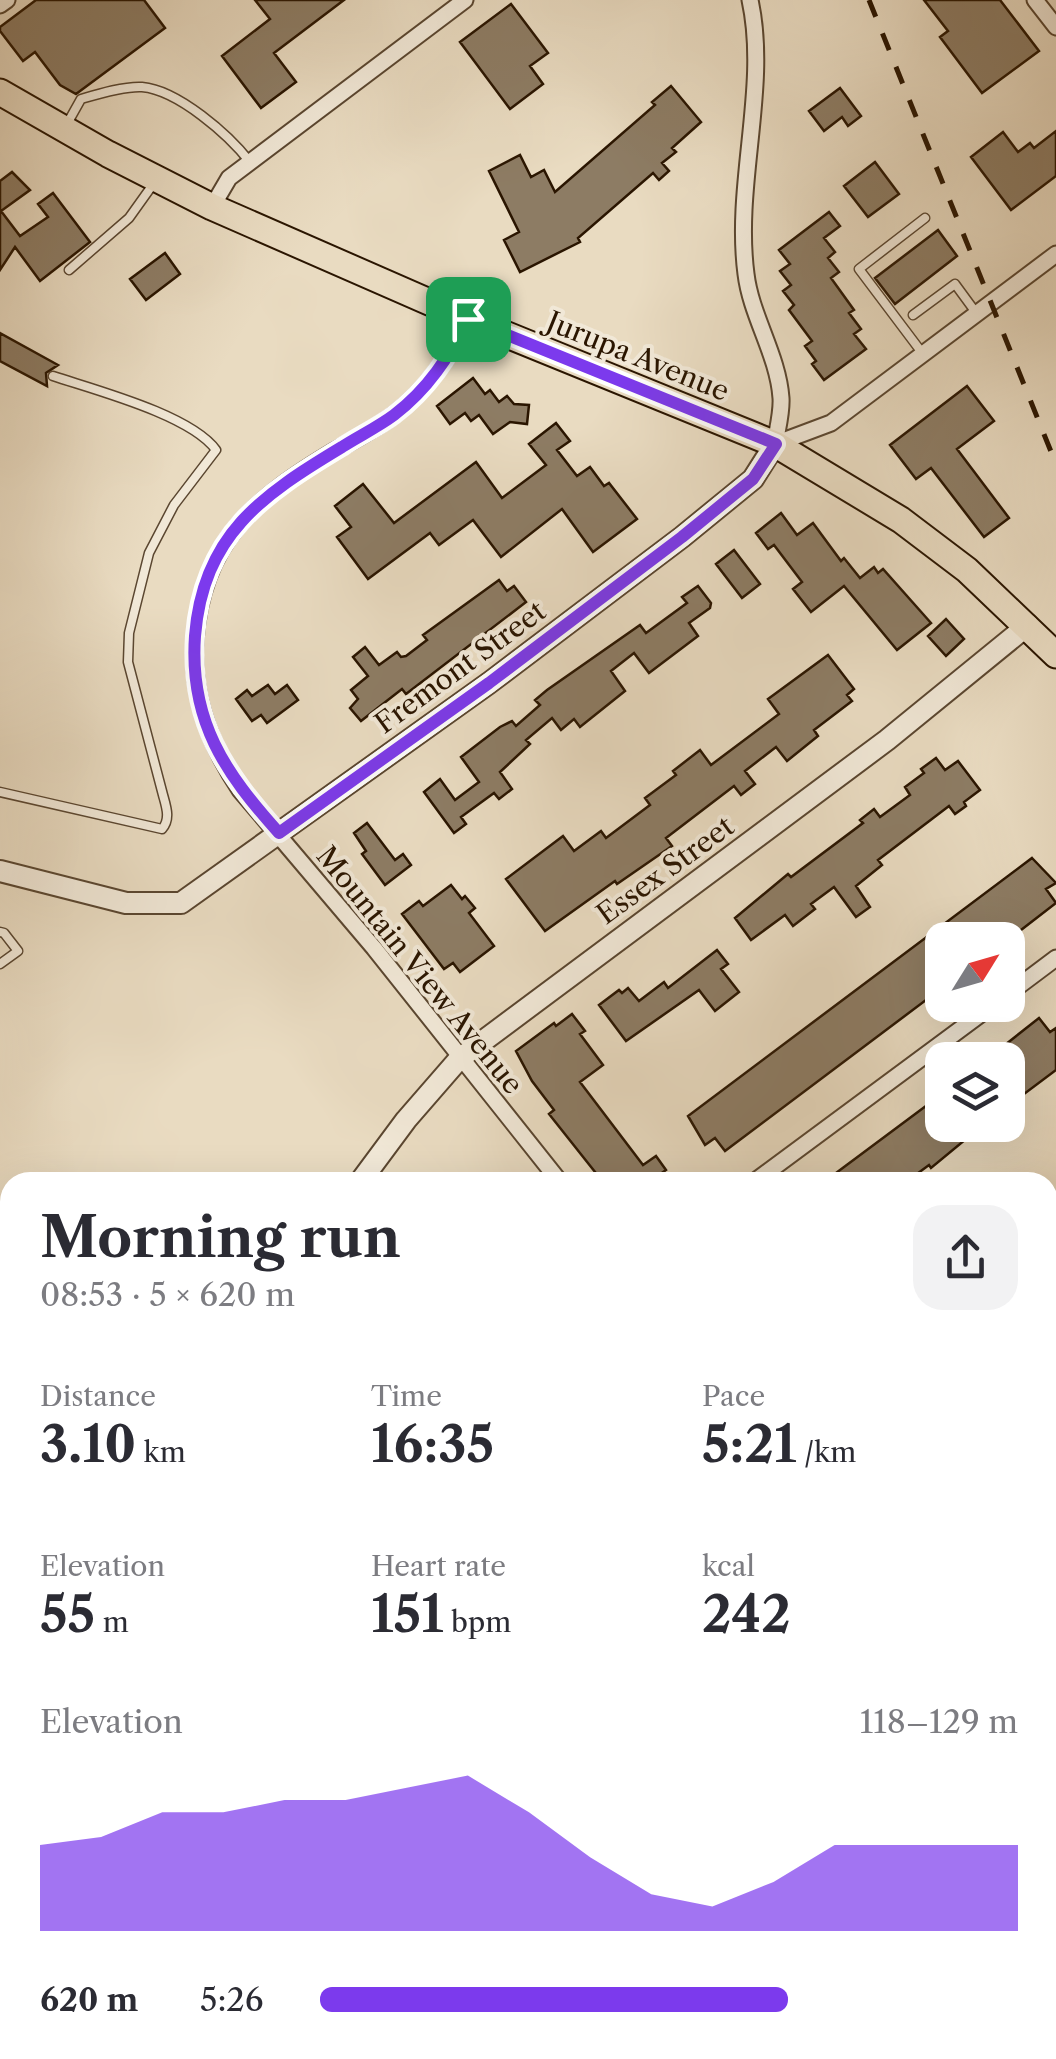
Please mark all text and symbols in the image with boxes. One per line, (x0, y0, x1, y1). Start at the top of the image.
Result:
pin (426, 277, 511, 362)
icon: arrive (441, 292, 496, 347)
street label: Jurupa Avenue (538, 302, 734, 408)
street label: Fremont Street (368, 594, 552, 740)
street label: Essex Street (590, 809, 740, 931)
street label: Mountain View Avenue (310, 839, 530, 1101)
north arrow (925, 922, 1025, 1022)
map controls (925, 922, 1025, 1142)
button: layers (925, 1042, 1025, 1142)
text: Morning run (40, 1204, 401, 1271)
button: share (913, 1205, 1018, 1310)
text: 08:53 · 5 × 620 m (40, 1275, 295, 1314)
text: Distance (40, 1379, 156, 1413)
text: Time (371, 1379, 442, 1413)
text: Pace (702, 1379, 765, 1413)
text: 3.10 (40, 1413, 136, 1475)
text: 16:35 (371, 1413, 494, 1475)
text: 5:21 (702, 1413, 796, 1475)
text: km (136, 1435, 186, 1469)
text: /km (796, 1435, 856, 1469)
text: Elevation (40, 1549, 165, 1583)
text: Heart rate (371, 1549, 506, 1583)
text: kcal (702, 1549, 755, 1583)
text: 55 (40, 1583, 95, 1645)
text: 151 (371, 1583, 444, 1645)
text: 242 (702, 1583, 791, 1645)
text: m (95, 1605, 129, 1639)
text: bpm (444, 1605, 511, 1639)
text: Elevation (40, 1702, 183, 1741)
text: 118–129 m (860, 1702, 1018, 1741)
text: 620 m (40, 1980, 138, 2019)
text: 5:26 (200, 1980, 264, 2019)

